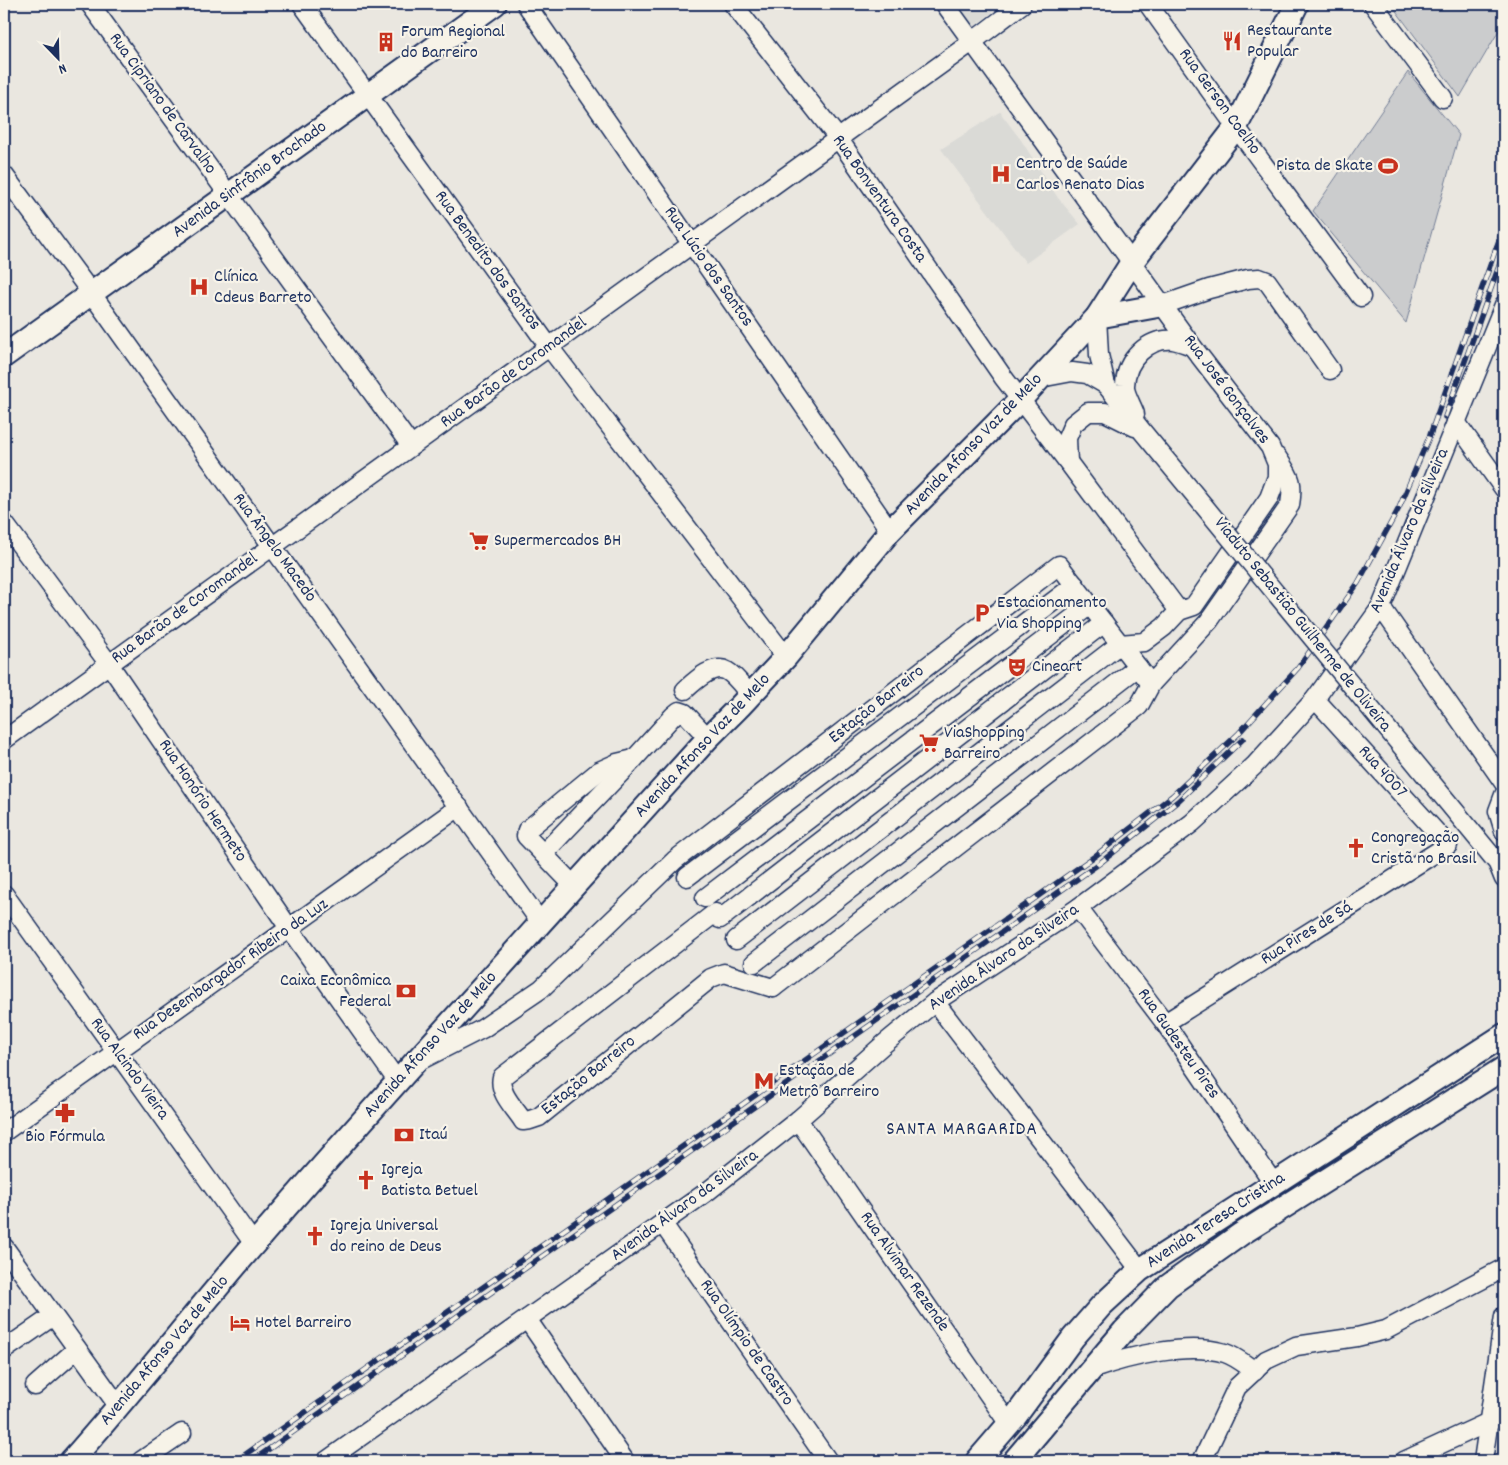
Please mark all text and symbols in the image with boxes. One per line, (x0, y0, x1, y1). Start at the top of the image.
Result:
place label: Restaurante Popular (1247, 19, 1332, 65)
place label: Forum Regional do Barreiro (401, 20, 506, 66)
street label: Rua Cipriano de Carvalho (102, 28, 222, 180)
restaurant icon: Restaurante Popular (1221, 30, 1243, 52)
building icon: Forum Regional do Barreiro (375, 31, 397, 53)
north arrow (32, 32, 82, 82)
street label: Rua Gerson Coelho (1172, 44, 1266, 160)
text: N (55, 58, 69, 79)
street label: Avenida Sinfrônio Brochado (168, 115, 332, 245)
street label: Rua Bonventura Costa (825, 130, 933, 268)
place label: Centro de Saúde Carlos Renato Dias (1016, 152, 1145, 198)
place label: Pista de Skate (1276, 154, 1373, 179)
sports icon: Pista de Skate (1377, 155, 1399, 177)
hospital icon: Centro de Saúde Carlos Renato Dias (990, 163, 1012, 185)
street label: Rua Benedito dos Santos (428, 186, 546, 336)
street label: Rua Lúcio dos Santos (657, 202, 759, 332)
place label: Clínica Cdeus Barreto (214, 265, 312, 311)
hospital icon: Clínica Cdeus Barreto (188, 276, 210, 298)
street label: Rua Barão de Coromandel (436, 311, 593, 435)
street label: Rua José Gonçalves (1176, 330, 1276, 450)
street label: Avenida Afonso Vaz de Melo (899, 368, 1049, 522)
street label: Avenida Álvaro da Silveira (1364, 444, 1456, 617)
street label: Rua Ângelo Macedo (226, 488, 322, 608)
street label: Viaduto Sebastião Guilherme de Oliveira (1207, 512, 1397, 738)
place label: Supermercados BH (494, 529, 621, 554)
supermarket icon: Supermercados BH (468, 530, 490, 552)
street label: Rua Barão de Coromandel (107, 547, 264, 671)
place label: Estacionamento Via Shopping (997, 591, 1106, 637)
parking icon: Estacionamento Via Shopping (971, 602, 993, 624)
place label: Cineart (1032, 655, 1083, 680)
theatre icon: Cineart (1006, 656, 1028, 678)
street label: Estação Barreiro (824, 660, 930, 750)
street label: Avenida Afonso Vaz de Melo (629, 668, 777, 824)
place label: ViaShopping Barreiro (944, 721, 1025, 767)
supermarket icon: ViaShopping Barreiro (918, 732, 940, 754)
street label: Rua Honório Hermeto (152, 735, 252, 867)
street label: Rua 4007 (1352, 740, 1412, 804)
place label: Congregação Cristã no Brasil (1371, 826, 1477, 872)
church icon: Congregação Cristã no Brasil (1345, 837, 1367, 859)
street label: Rua Desembargador Ribeiro da Luz (128, 893, 334, 1047)
street label: Rua Pires de Sá (1256, 896, 1358, 972)
street label: Avenida Álvaro da Silveira (924, 898, 1085, 1018)
street label: Avenida Afonso Vaz de Melo (358, 966, 504, 1124)
place label: Caixa Econômica Federal (280, 969, 392, 1015)
bank icon: Caixa Econômica Federal (395, 980, 417, 1002)
street label: Rua Gudesteu Pires (1130, 984, 1226, 1104)
street label: Rua Alcindo Vieira (83, 1013, 175, 1126)
street label: Estação Barreiro (536, 1030, 642, 1122)
place label: Estação de Metrô Barreiro (779, 1059, 879, 1105)
metro station icon: Estação de Metrô Barreiro (753, 1070, 775, 1092)
pharmacy icon: Bio Fórmula (54, 1102, 76, 1124)
district label: SANTA MARGARIDA (886, 1117, 1038, 1144)
place label: Itaú (419, 1123, 447, 1148)
bank icon: Itaú (393, 1124, 415, 1146)
place label: Bio Fórmula (25, 1125, 105, 1150)
street label: Avenida Álvaro da Silveira (606, 1144, 764, 1268)
place label: Igreja Batista Betuel (381, 1158, 478, 1204)
street label: Avenida Teresa Cristina (1142, 1166, 1291, 1275)
church icon: Igreja Batista Betuel (355, 1169, 377, 1191)
street label: Rua Alvimar Rezende (853, 1207, 955, 1337)
place label: Igreja Universal do reino de Deus (330, 1214, 442, 1260)
church icon: Igreja Universal do reino de Deus (304, 1225, 326, 1247)
street label: Avenida Afonso Vaz de Melo (95, 1270, 235, 1432)
street label: Rua Olímpio de Castro (693, 1274, 799, 1412)
place label: Hotel Barreiro (255, 1311, 351, 1336)
hotel icon: Hotel Barreiro (229, 1312, 251, 1334)

